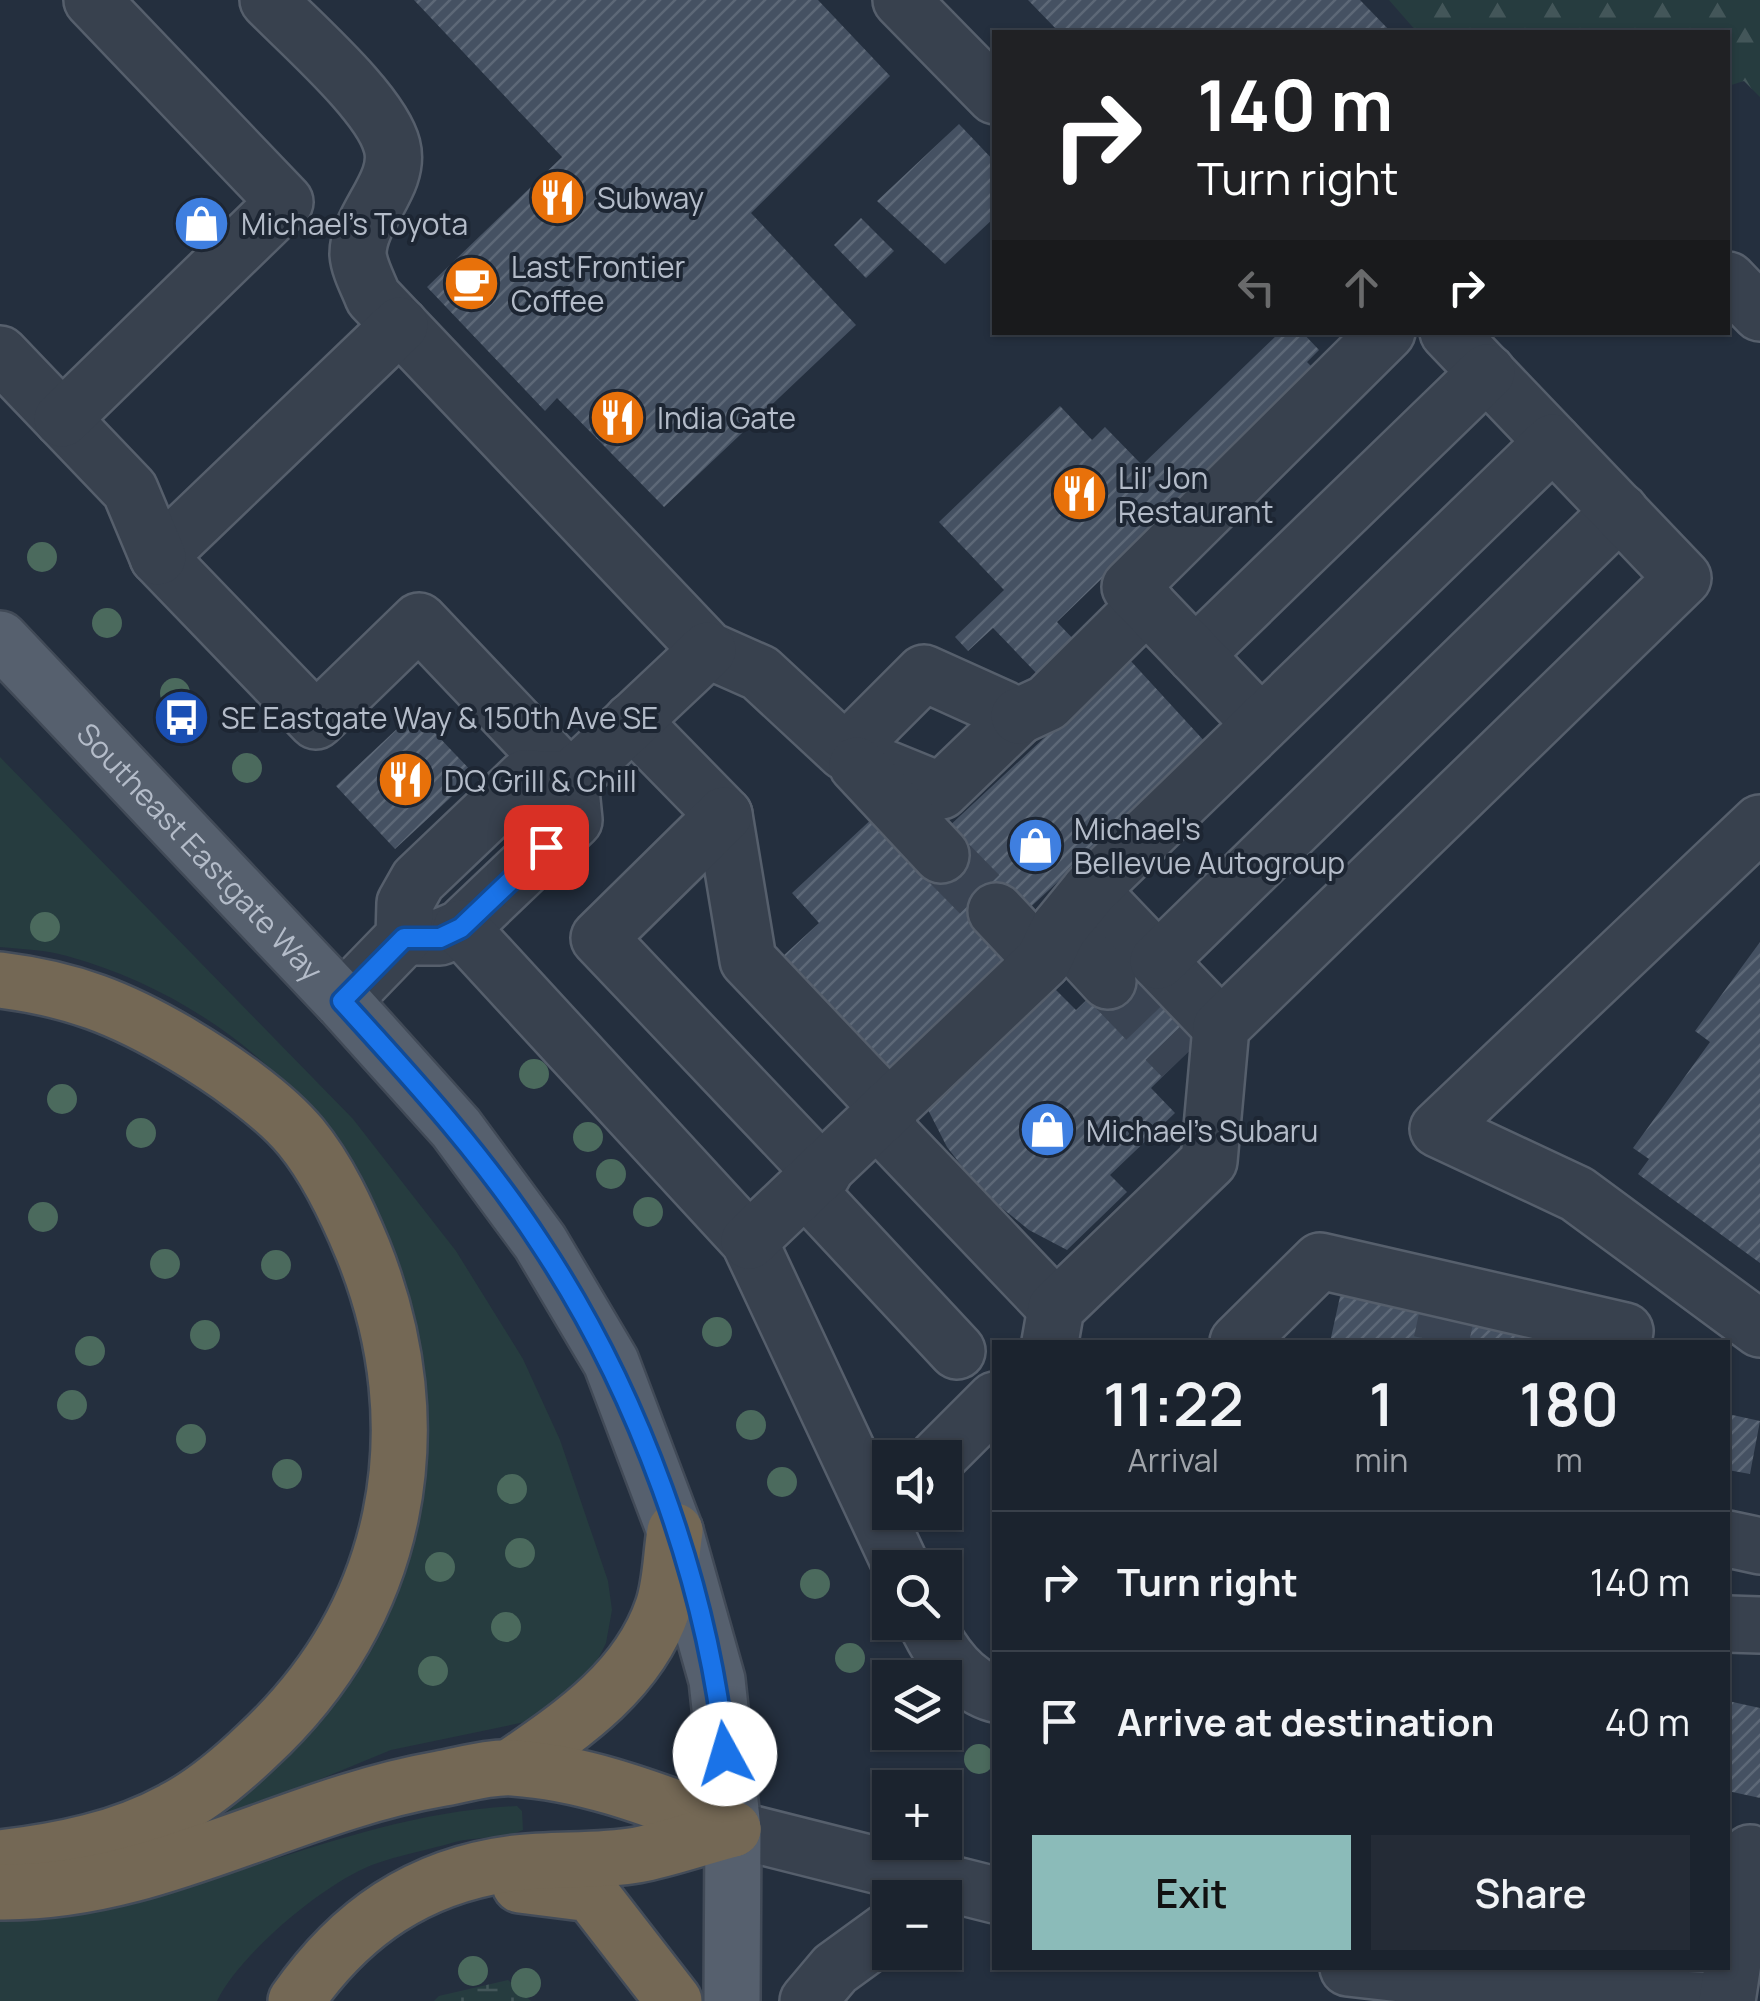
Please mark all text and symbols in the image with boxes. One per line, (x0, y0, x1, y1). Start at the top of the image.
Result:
text: 140 m (1197, 56, 1393, 152)
icon: right (1032, 70, 1162, 200)
text: Turn right (1197, 147, 1398, 209)
restaurant icon: Subway (528, 167, 588, 227)
place label: Subway (597, 177, 704, 218)
shop icon: Michael's Toyota (172, 193, 232, 253)
place label: Michael's Toyota (241, 203, 468, 244)
place label: Last Frontier Coffee (511, 246, 685, 321)
cafe icon: Last Frontier Coffee (442, 253, 502, 313)
icon: left (1229, 260, 1284, 315)
icon: ahead (1334, 260, 1389, 315)
icon: right (1439, 260, 1494, 315)
restaurant icon: India Gate (588, 387, 648, 447)
place label: India Gate (657, 397, 796, 438)
place label: Lil' Jon Restaurant (1118, 457, 1273, 532)
restaurant icon: Lil' Jon Restaurant (1049, 464, 1109, 524)
bus stop icon: SE Eastgate Way & 150th Ave SE (152, 687, 212, 747)
place label: SE Eastgate Way & 150th Ave SE (221, 697, 658, 738)
street label: Southeast Eastgate Way (69, 713, 333, 989)
restaurant icon: DQ Grill & Chill (375, 750, 435, 810)
place label: DQ Grill & Chill (444, 760, 637, 801)
pin (504, 805, 589, 890)
place label: Michael's Bellevue Autogroup (1074, 808, 1345, 883)
shop icon: Michael's Bellevue Autogroup (1005, 815, 1065, 875)
icon: arrive (519, 820, 574, 875)
shop icon: Michael's Subaru (1017, 1100, 1077, 1160)
place label: Michael's Subaru (1086, 1110, 1318, 1151)
text: 11:22 (1103, 1362, 1244, 1444)
text: 1 (1369, 1362, 1394, 1444)
text: 180 (1519, 1362, 1619, 1444)
text: Arrival (1128, 1438, 1219, 1482)
text: min (1355, 1438, 1408, 1482)
text: m (1556, 1438, 1583, 1482)
map controls (872, 1440, 962, 1970)
button: sound (872, 1440, 962, 1530)
button: search (872, 1550, 962, 1640)
icon: right (1032, 1554, 1087, 1609)
text: Turn right (1117, 1555, 1298, 1607)
text: 140 m (1590, 1555, 1690, 1607)
button: layers (872, 1660, 962, 1750)
icon: arrive (1032, 1694, 1087, 1749)
text: Arrive at destination (1117, 1695, 1494, 1747)
text: 40 m (1605, 1695, 1690, 1747)
position arrow (673, 1702, 777, 1806)
button: + (872, 1770, 962, 1860)
button: Exit (1032, 1835, 1351, 1950)
button: Share (1371, 1835, 1690, 1950)
button: − (872, 1880, 962, 1970)

